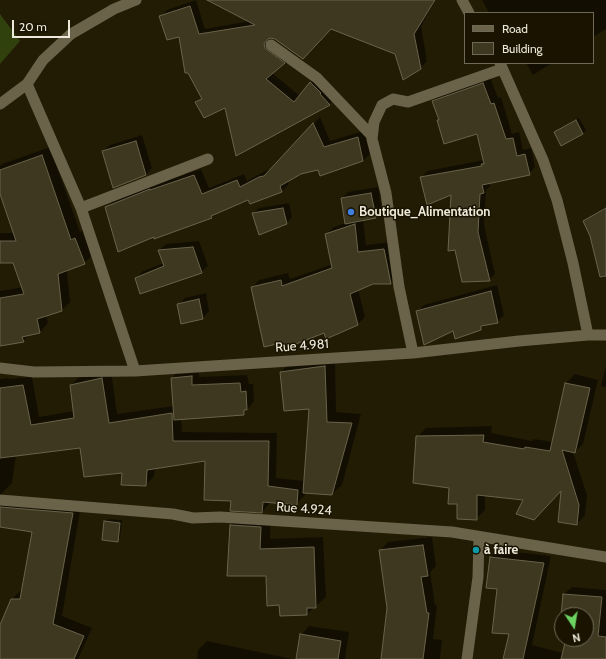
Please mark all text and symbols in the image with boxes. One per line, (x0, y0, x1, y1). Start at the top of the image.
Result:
scale bar (14, 12, 72, 38)
legend (464, 12, 594, 64)
text: 20 m (19, 19, 47, 34)
text: Road (502, 21, 528, 36)
text: Building (502, 41, 543, 56)
place label: Boutique_Alimentation (359, 204, 491, 220)
marker: Boutique_Alimentation (346, 207, 356, 217)
street label: Rue 4.981 (275, 336, 329, 356)
street label: Rue 4.924 (276, 499, 332, 519)
place label: à faire (484, 542, 518, 558)
marker: à faire (471, 545, 481, 555)
north arrow (554, 607, 594, 647)
text: N (571, 630, 582, 645)

